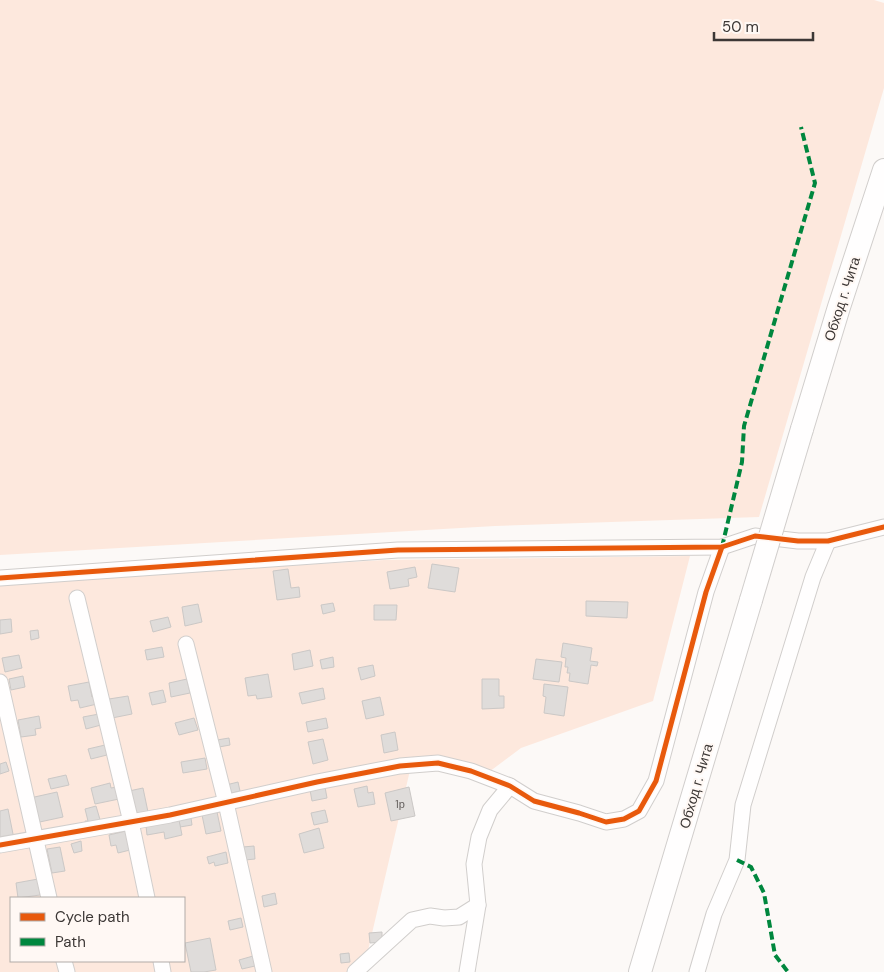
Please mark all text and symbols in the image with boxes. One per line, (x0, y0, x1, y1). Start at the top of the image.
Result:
scale bar (714, 10, 813, 42)
text: 50 m (722, 17, 759, 37)
street label: Обход г. Чита (820, 254, 864, 343)
street label: Обход г. Чита (675, 741, 717, 831)
house number: 1р (395, 797, 405, 811)
legend (10, 897, 185, 962)
text: Cycle path (55, 907, 130, 927)
text: Path (55, 932, 86, 952)

